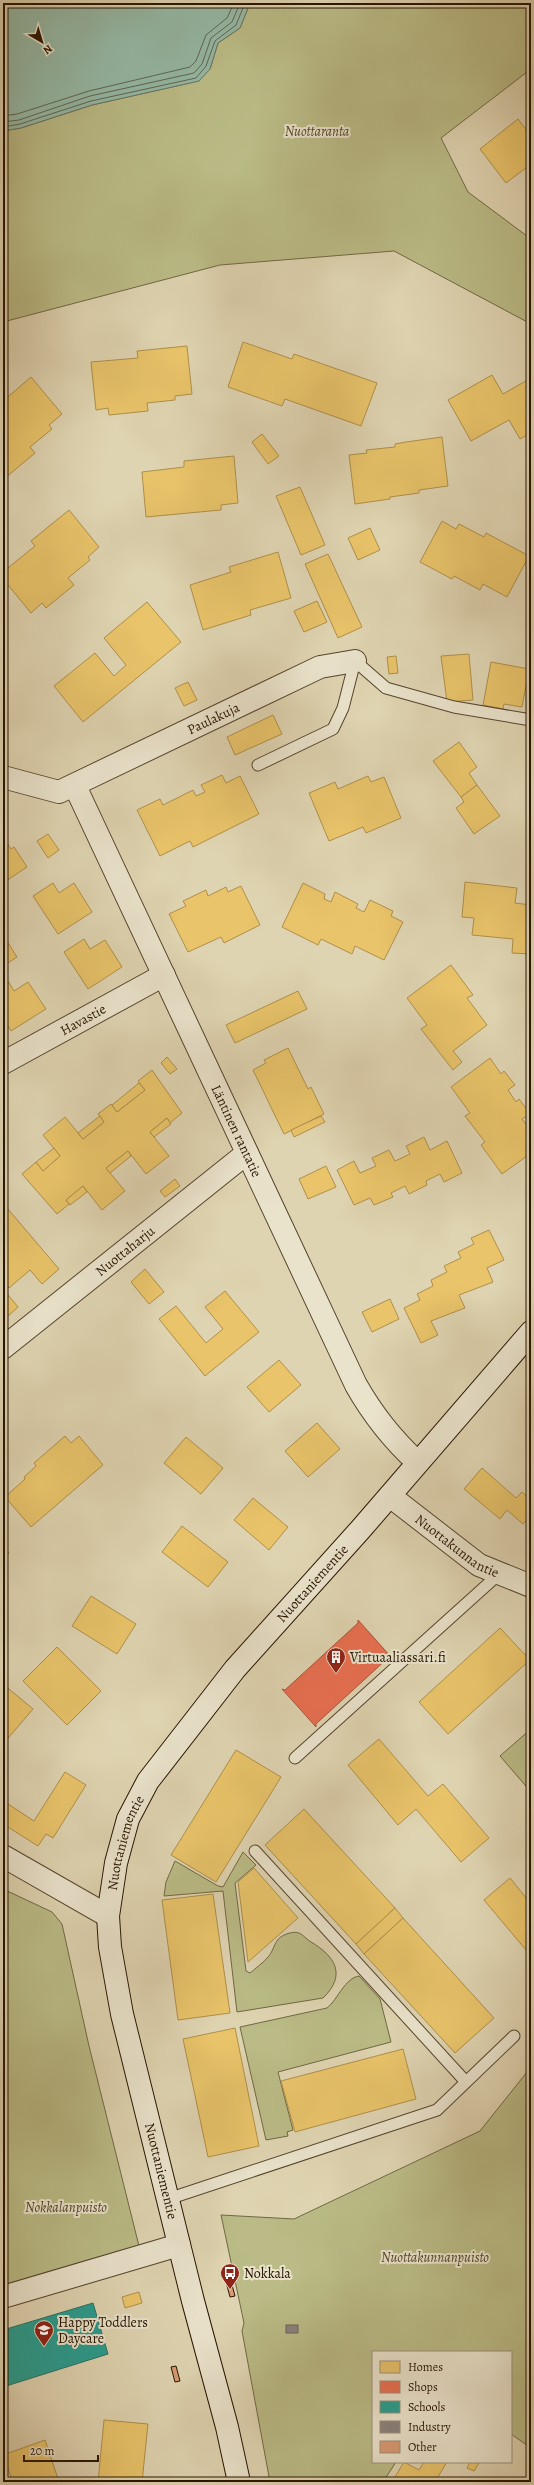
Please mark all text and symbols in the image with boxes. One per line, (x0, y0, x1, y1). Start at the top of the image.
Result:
north arrow (22, 22, 62, 62)
text: N (40, 41, 56, 58)
park label: Nuottaranta (285, 122, 350, 141)
street label: Paulakuja (184, 697, 243, 739)
street label: Havastie (57, 999, 109, 1040)
street label: Läntinen rantatie (207, 1082, 267, 1180)
street label: Nuottaharju (91, 1221, 159, 1280)
street label: Nuottakunnantie (411, 1510, 502, 1582)
street label: Nuottaniementie (272, 1540, 352, 1626)
building icon: Virtuaaliassari.fi (325, 1646, 347, 1674)
place label: Virtuaaliassari.fi (349, 1648, 446, 1667)
street label: Nuottaniementie (102, 1792, 148, 1892)
street label: Nuottaniementie (140, 2121, 182, 2221)
park label: Nokkalanpuisto (25, 2198, 107, 2217)
park label: Nuottakunnanpuisto (381, 2248, 489, 2267)
bus stop icon: Nokkala (219, 2262, 241, 2290)
place label: Nokkala (244, 2264, 291, 2283)
place label: Happy Toddlers Daycare (58, 2313, 148, 2348)
school or university icon: Happy Toddlers Daycare (33, 2319, 55, 2347)
legend (372, 2351, 512, 2463)
text: Homes (408, 2359, 443, 2375)
text: Shops (408, 2379, 438, 2395)
text: Schools (408, 2399, 445, 2415)
text: Industry (408, 2419, 451, 2435)
scale bar (24, 2437, 98, 2463)
text: Other (408, 2439, 437, 2455)
text: 20 m (30, 2443, 54, 2459)

